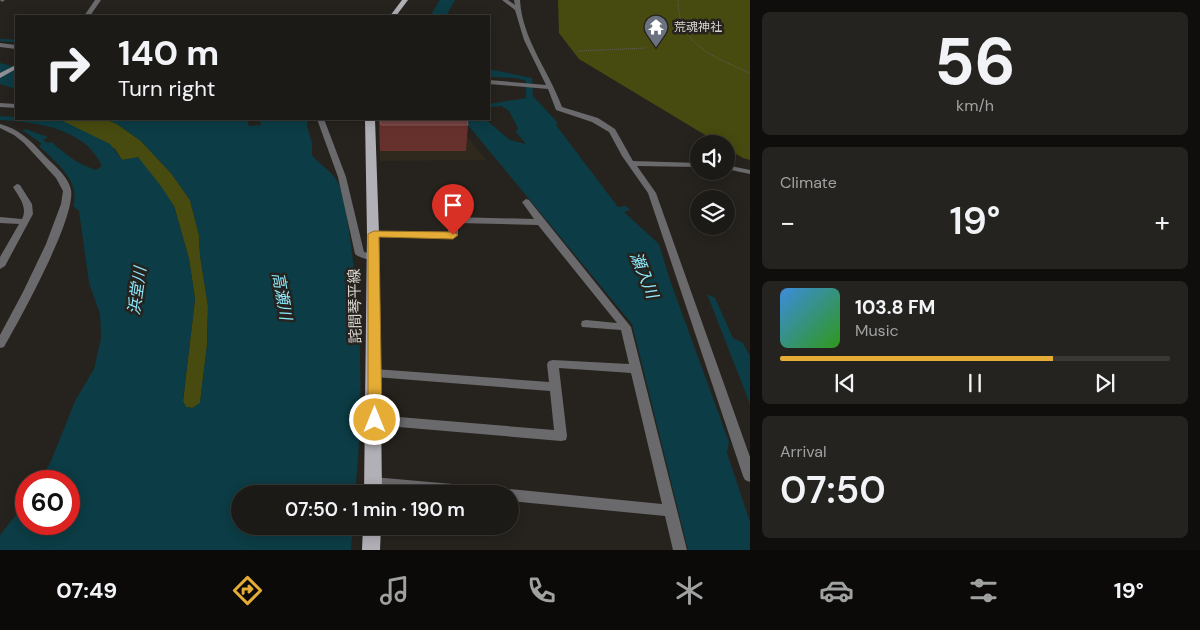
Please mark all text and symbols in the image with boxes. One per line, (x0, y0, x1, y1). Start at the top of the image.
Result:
temple icon: 荒魂神社 (643, 14, 669, 48)
place label: 荒魂神社 (674, 19, 722, 35)
text: 56 (934, 20, 1016, 104)
text: 140 m (118, 30, 219, 76)
icon: right (35, 35, 100, 100)
text: Turn right (118, 74, 215, 103)
text: km/h (956, 95, 994, 116)
map controls (690, 135, 735, 235)
button: sound (690, 135, 735, 180)
text: Climate (780, 172, 837, 193)
pin (432, 184, 474, 235)
button: layers (690, 190, 735, 235)
icon: arrive (439, 191, 467, 219)
text: 19° (950, 196, 1000, 246)
text: − (780, 204, 795, 241)
text: + (1155, 204, 1170, 241)
water label: 瀬入川 (625, 249, 663, 303)
water label: 浜堂川 (123, 264, 151, 316)
street label: 詫間琴平線 (344, 268, 366, 344)
water label: 高瀬川 (267, 271, 297, 323)
text: 103.8 FM (855, 295, 935, 320)
text: Music (855, 320, 899, 341)
icon: previous (831, 369, 859, 397)
icon: pause (961, 369, 989, 397)
icon: next (1091, 369, 1119, 397)
position arrow (348, 393, 400, 445)
text: Arrival (780, 441, 827, 462)
text: 07:50 (780, 465, 886, 515)
speed limit sign: 60 (15, 470, 80, 535)
text: 07:50 · 1 min · 190 m (285, 497, 465, 522)
icon: directions (230, 573, 265, 608)
icon: music (377, 573, 412, 608)
icon: phone (524, 573, 559, 608)
icon: climate (672, 573, 707, 608)
icon: car (819, 573, 854, 608)
icon: filters (966, 573, 1001, 608)
text: 07:49 (56, 576, 117, 605)
text: 19° (1114, 576, 1144, 605)

